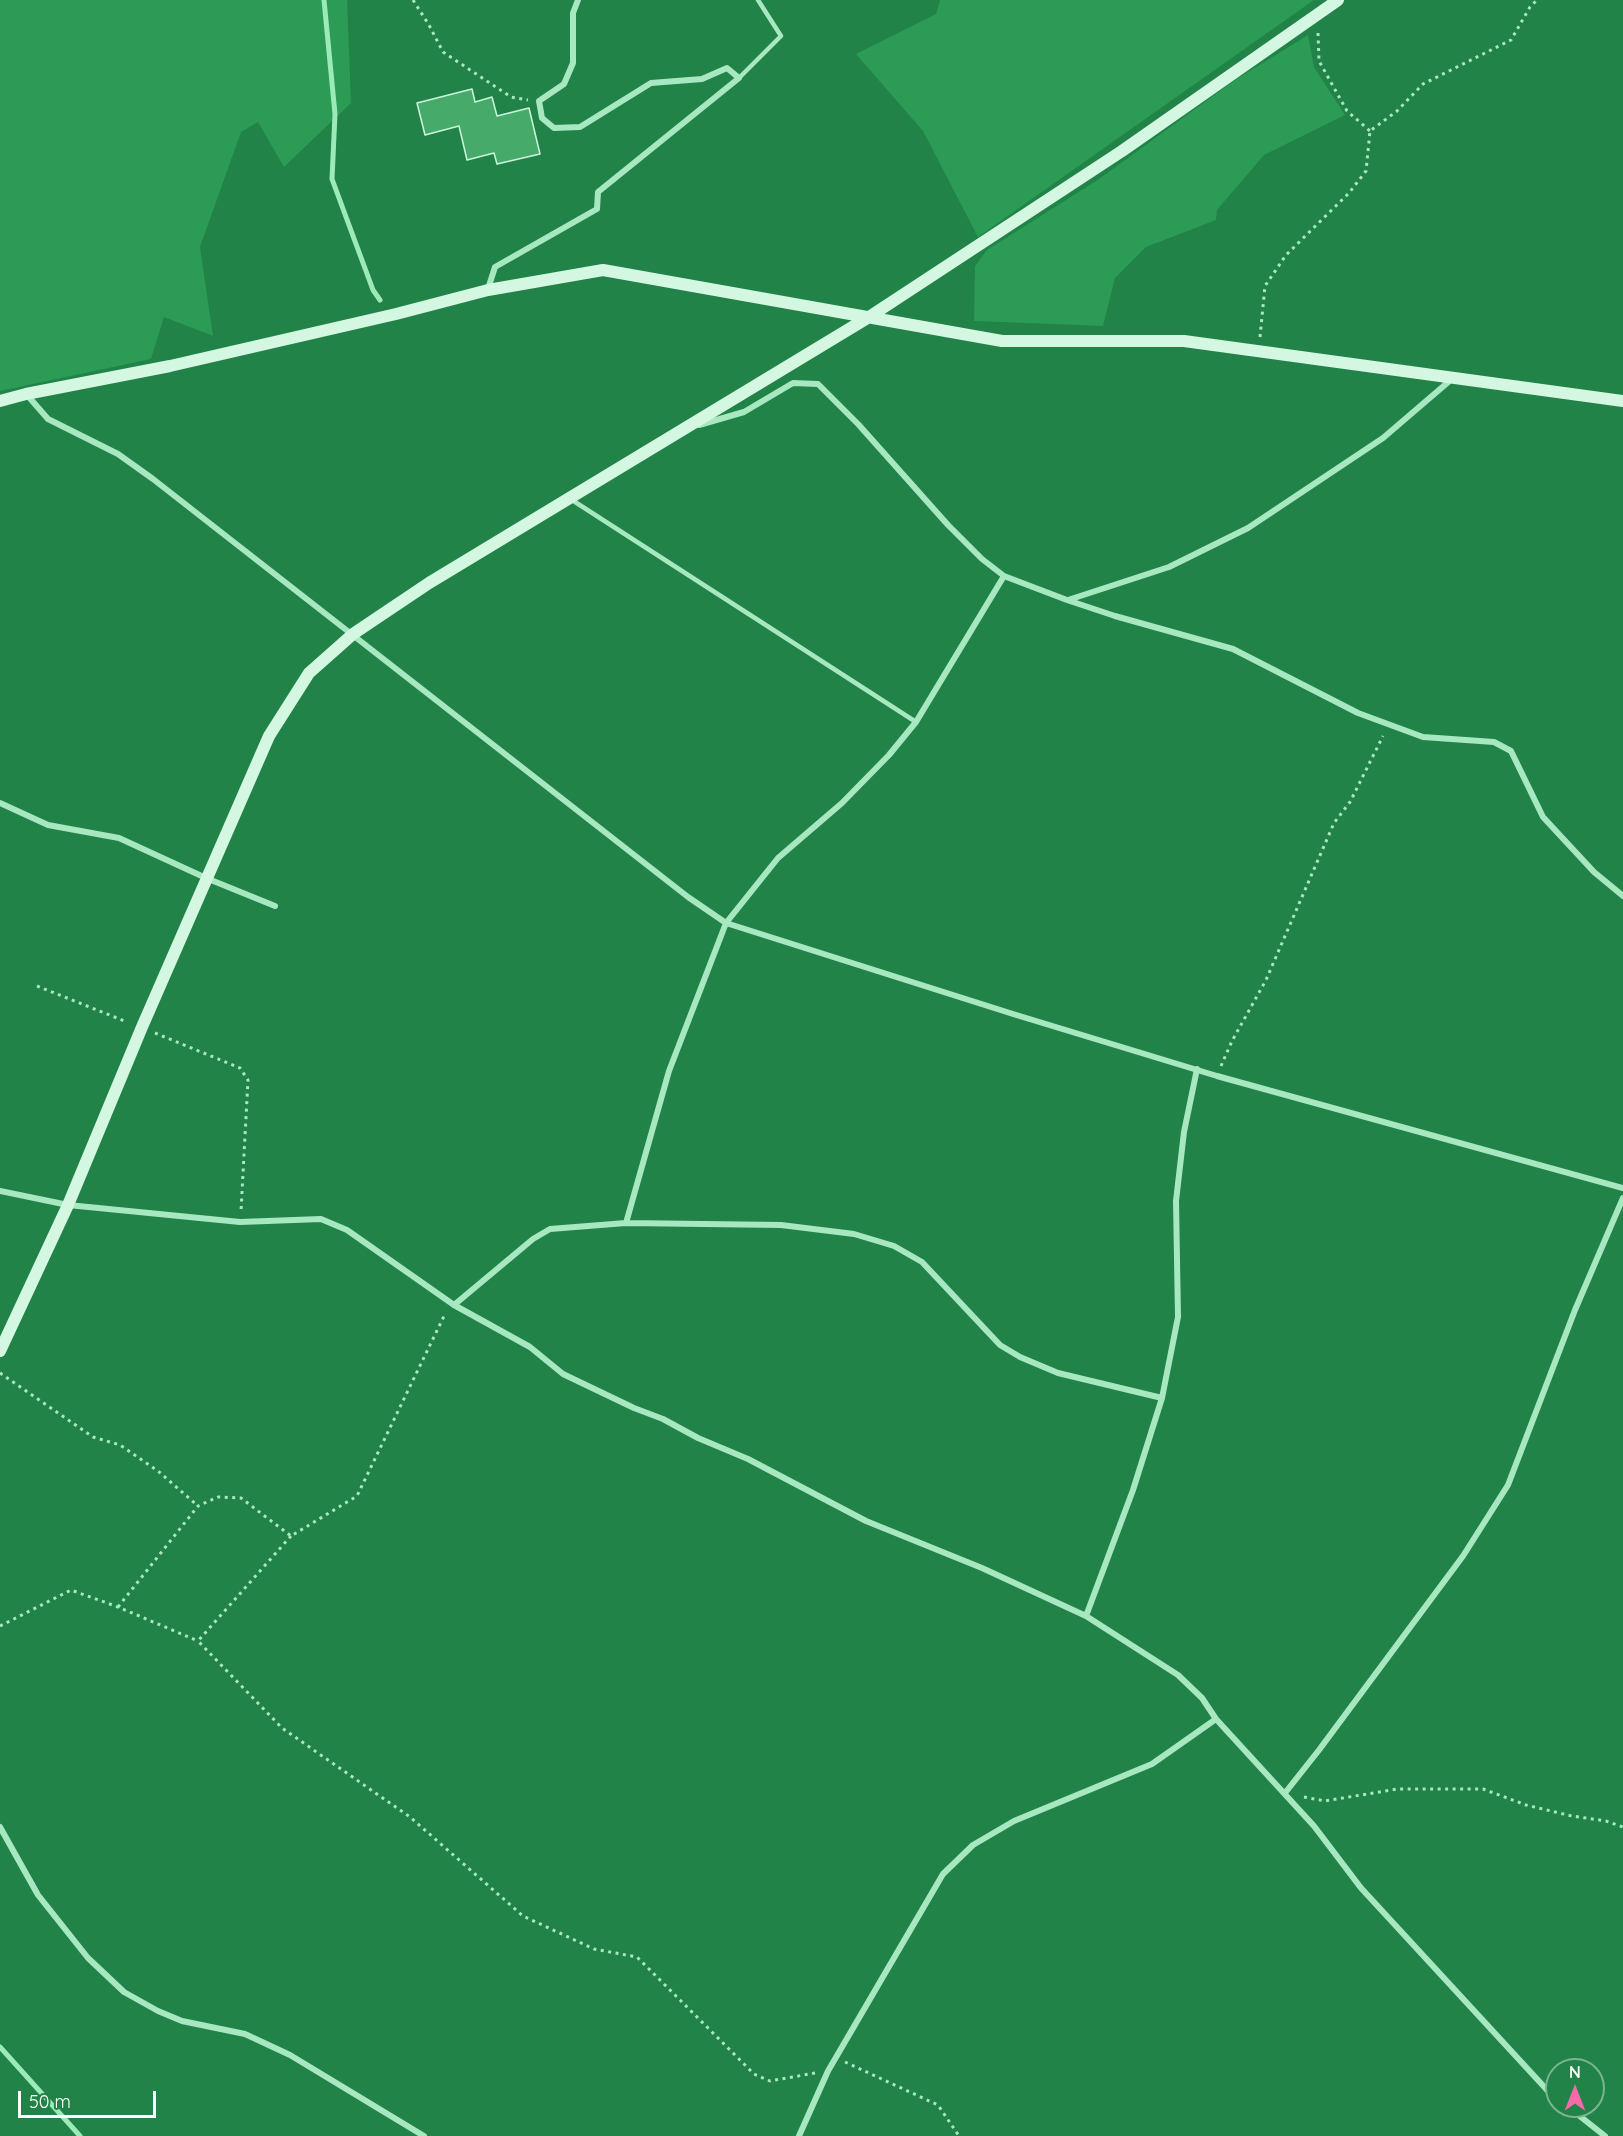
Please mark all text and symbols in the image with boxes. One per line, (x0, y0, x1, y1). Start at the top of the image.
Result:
north arrow (1545, 2058, 1605, 2118)
text: N (1569, 2062, 1581, 2082)
scale bar (21, 2079, 159, 2117)
text: 50 m (29, 2090, 71, 2113)

